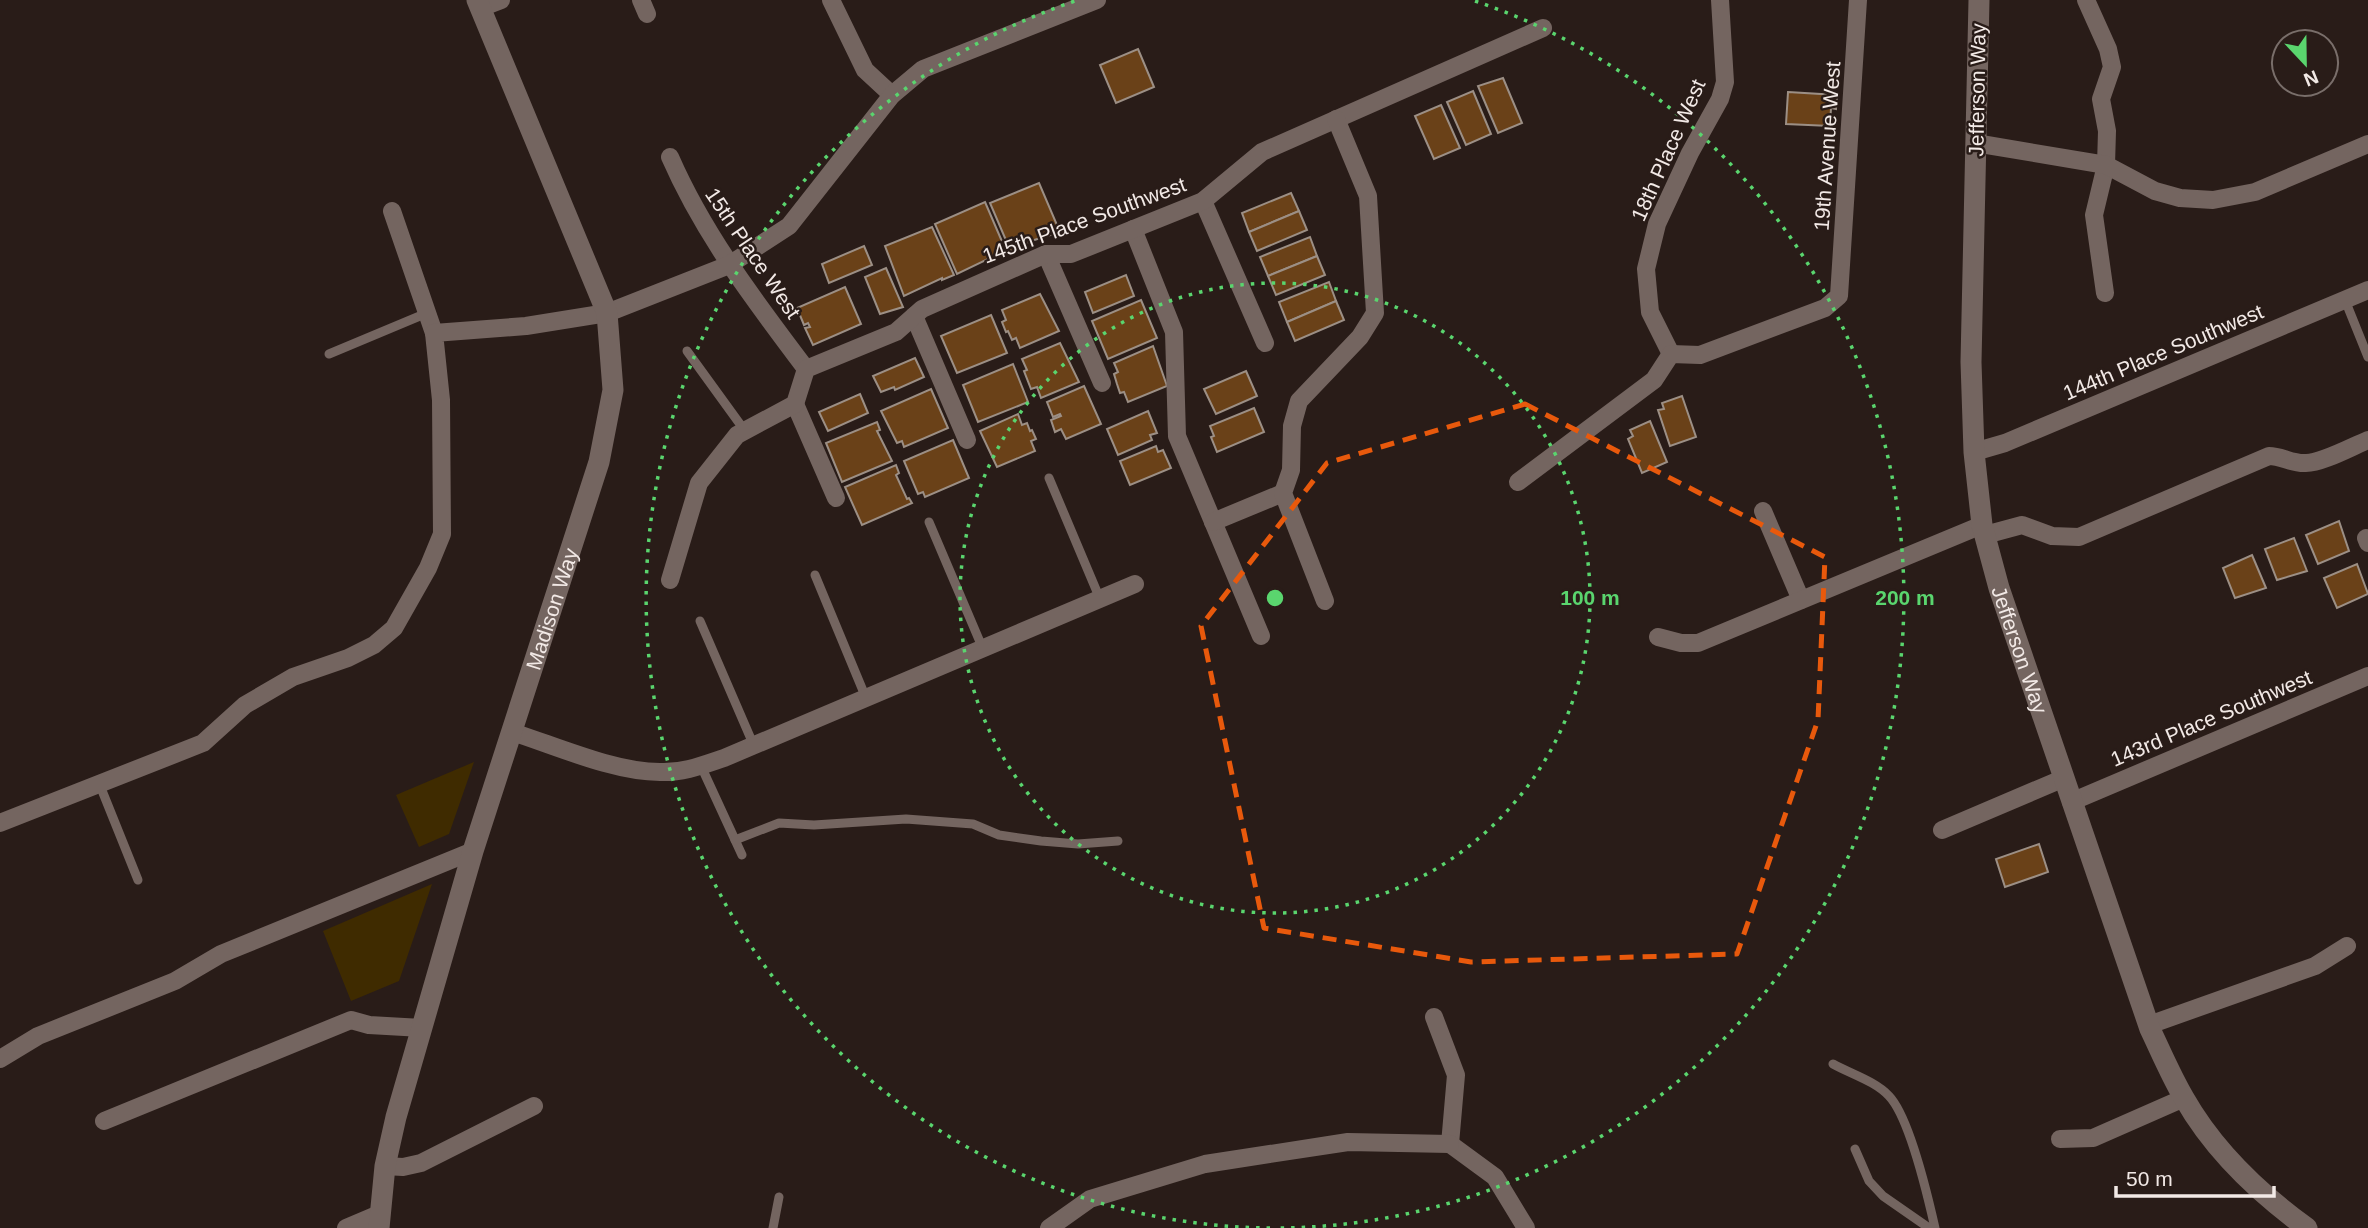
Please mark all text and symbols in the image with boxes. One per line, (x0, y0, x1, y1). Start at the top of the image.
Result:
street label: Jefferson Way (1964, 23, 1990, 157)
north arrow (2270, 28, 2340, 98)
street label: 19th Avenue West (1810, 60, 1844, 231)
text: N (2301, 66, 2321, 91)
street label: 18th Place West (1626, 76, 1710, 224)
street label: 145th Place Southwest (979, 172, 1189, 268)
street label: 15th Place West (701, 183, 805, 323)
street label: 144th Place Southwest (2060, 299, 2267, 405)
street label: Madison Way (521, 545, 582, 673)
street label: Jefferson Way (1988, 583, 2053, 717)
centre of rings (1263, 586, 1287, 610)
text: 100 m (1560, 586, 1620, 609)
text: 200 m (1875, 586, 1935, 609)
street label: 143rd Place Southwest (2107, 665, 2315, 771)
scale bar (2116, 1154, 2274, 1198)
text: 50 m (2126, 1167, 2173, 1190)

